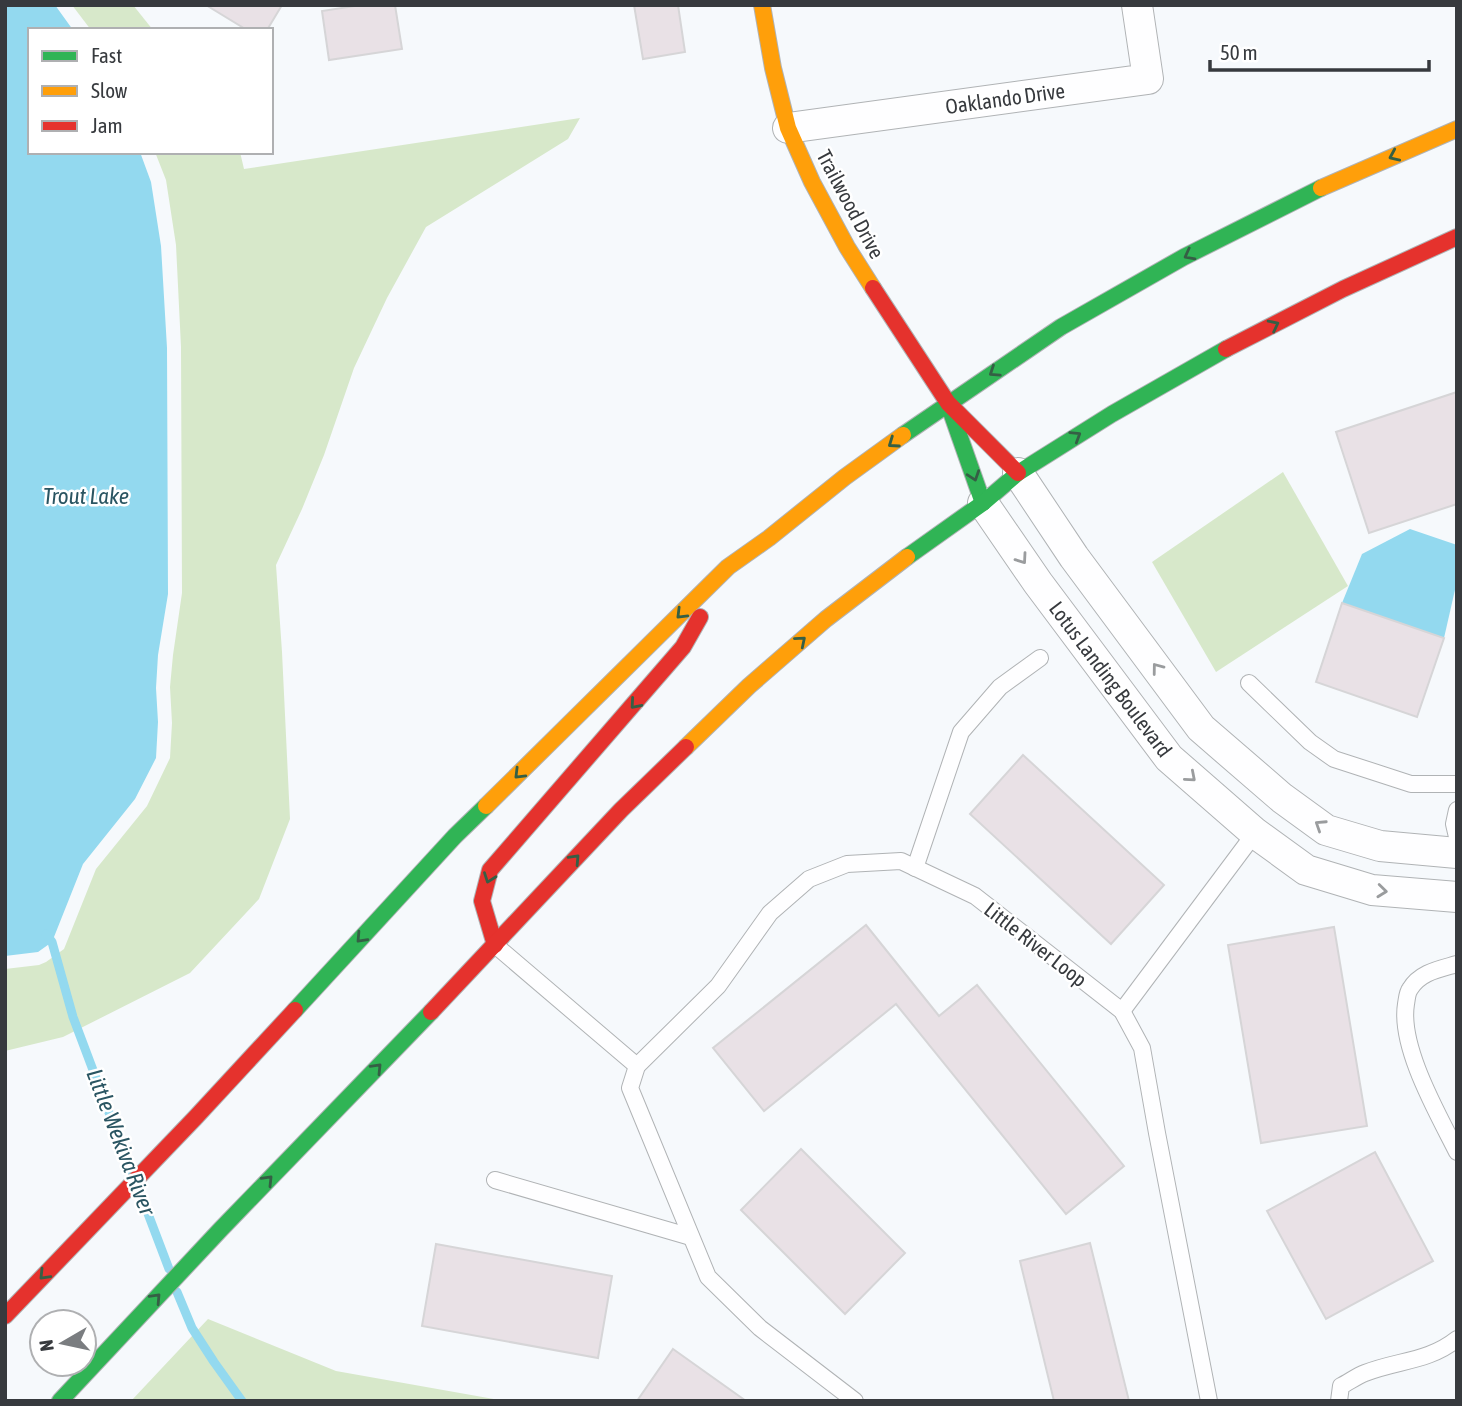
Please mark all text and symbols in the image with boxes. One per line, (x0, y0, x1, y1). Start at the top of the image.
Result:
legend (28, 28, 273, 154)
scale bar (1210, 28, 1429, 72)
text: 50 m (1220, 40, 1258, 64)
text: Fast (91, 43, 122, 67)
text: Slow (91, 78, 128, 102)
street label: Oaklando Drive (944, 78, 1066, 118)
text: Jam (91, 113, 123, 137)
street label: Trailwood Drive (812, 146, 890, 262)
one-way arrow (1389, 148, 1401, 162)
one-way arrow (1184, 247, 1196, 260)
one-way arrow (1267, 319, 1279, 333)
one-way arrow (989, 364, 1002, 376)
one-way arrow (1068, 432, 1081, 445)
one-way arrow (888, 435, 901, 447)
one-way arrow (966, 470, 980, 482)
water label: Trout Lake (43, 483, 129, 509)
one-way arrow (1014, 551, 1026, 564)
street label: Lotus Landing Boulevard (1045, 597, 1177, 761)
one-way arrow (676, 606, 689, 619)
one-way arrow (793, 637, 806, 649)
one-way arrow (1153, 663, 1165, 676)
one-way arrow (631, 696, 643, 709)
one-way arrow (514, 766, 527, 779)
one-way arrow (1183, 769, 1196, 781)
one-way arrow (1314, 820, 1327, 833)
one-way arrow (567, 854, 580, 867)
one-way arrow (483, 871, 497, 883)
one-way arrow (1377, 883, 1388, 898)
street label: Little River Loop (980, 897, 1092, 991)
one-way arrow (357, 930, 369, 943)
one-way arrow (368, 1063, 381, 1076)
water label: Little Wekiva River (81, 1065, 161, 1220)
one-way arrow (260, 1175, 273, 1188)
one-way arrow (40, 1267, 53, 1280)
one-way arrow (148, 1293, 161, 1306)
north arrow (28, 1308, 98, 1378)
text: N (34, 1338, 58, 1353)

